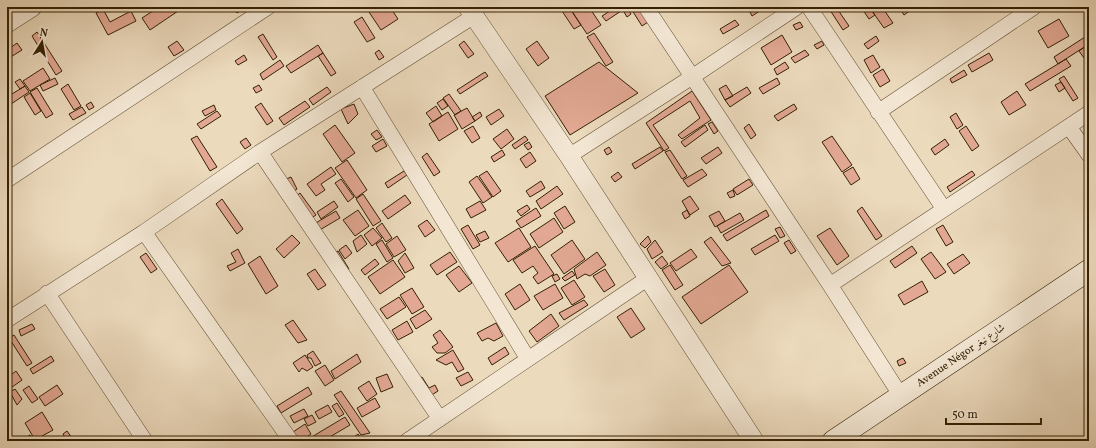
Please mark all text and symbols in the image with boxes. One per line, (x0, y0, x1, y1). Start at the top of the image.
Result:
north arrow (22, 22, 62, 62)
text: N (38, 26, 49, 42)
street label: Avenue Négor شارع نيغر (914, 321, 1009, 392)
scale bar (946, 400, 1041, 426)
text: 50 m (952, 407, 978, 423)

